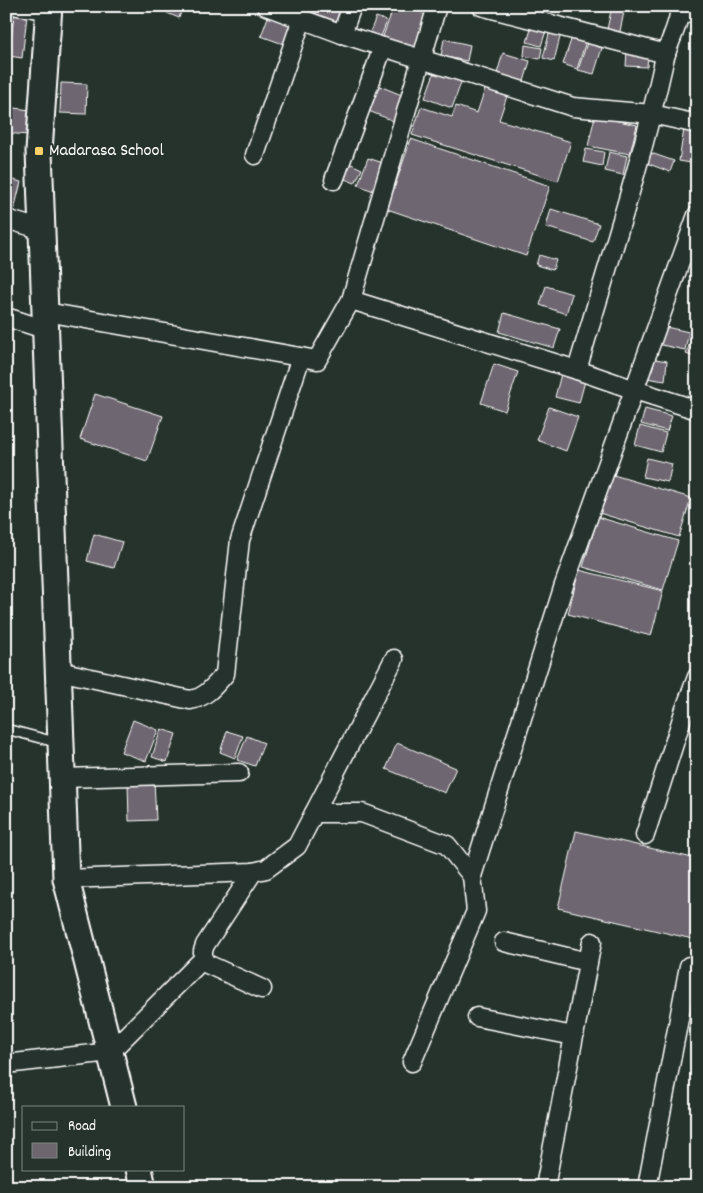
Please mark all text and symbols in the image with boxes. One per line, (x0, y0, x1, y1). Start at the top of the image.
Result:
place label: Madarasa School (49, 139, 165, 164)
marker: Madarasa School (33, 145, 45, 157)
legend (22, 1106, 185, 1170)
text: Road (68, 1116, 96, 1138)
text: Building (68, 1142, 111, 1164)

